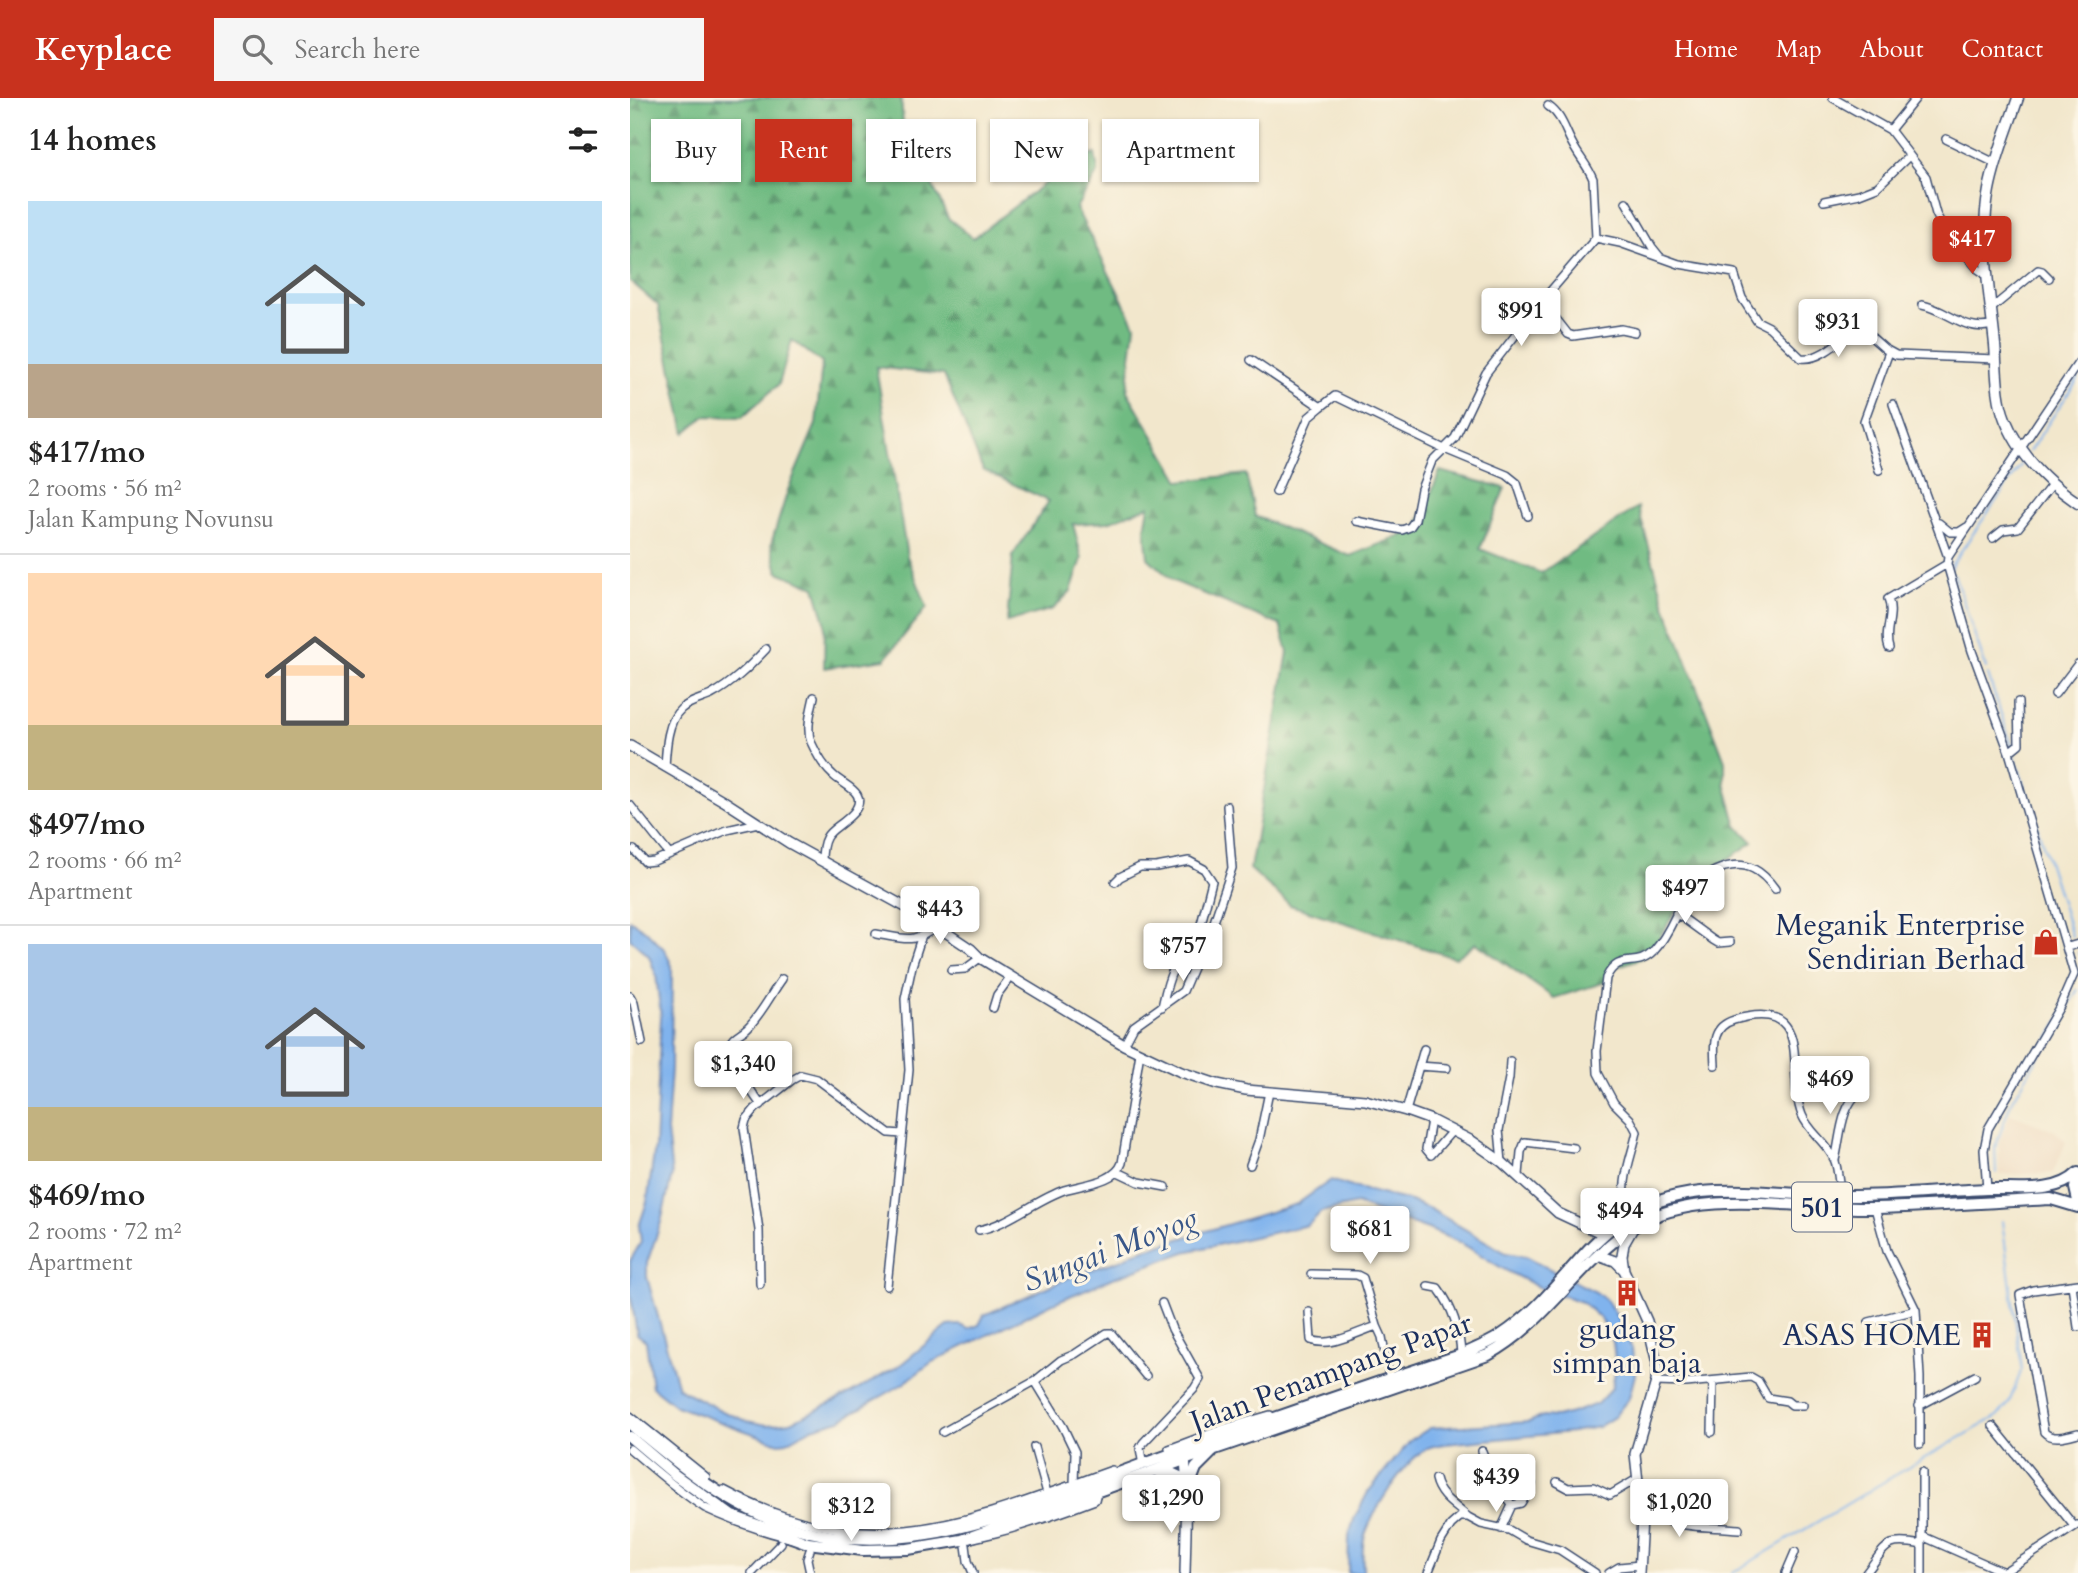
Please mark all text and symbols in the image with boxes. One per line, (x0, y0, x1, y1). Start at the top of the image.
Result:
search box (214, 18, 704, 81)
text: Keyplace (35, 27, 172, 72)
icon: search (238, 30, 276, 68)
text: Search here (294, 32, 420, 67)
text: Home (1674, 33, 1738, 66)
text: Map (1776, 33, 1822, 66)
text: About (1860, 33, 1924, 66)
text: Contact (1962, 33, 2043, 66)
chip: Buy (651, 119, 741, 182)
chip: Rent (755, 119, 852, 182)
chip: Filters (866, 119, 976, 182)
chip: New (990, 119, 1088, 182)
chip: Apartment (1102, 119, 1259, 182)
text: 14 homes (28, 120, 157, 161)
icon: filters (564, 121, 602, 159)
pin: $417 (1931, 216, 2013, 276)
text: $417 (1948, 223, 1996, 254)
icon: home (252, 246, 378, 372)
pin: $991 (1480, 288, 1562, 348)
text: $991 (1497, 295, 1545, 326)
pin: $931 (1797, 300, 1879, 359)
text: $931 (1814, 306, 1862, 337)
text: $417/mo (28, 432, 145, 473)
text: 2 rooms · 56 m² (28, 473, 181, 504)
text: Jalan Kampung Novunsu (28, 504, 274, 535)
icon: home (252, 618, 378, 744)
text: $497/mo (28, 804, 145, 845)
text: 2 rooms · 66 m² (28, 845, 181, 876)
pin: $497 (1644, 866, 1726, 925)
text: $497 (1661, 872, 1709, 903)
text: Apartment (28, 876, 132, 907)
pin: $443 (899, 886, 981, 946)
text: $443 (916, 893, 964, 924)
place label: Meganik Enterprise Sendirian Berhad (1775, 905, 2025, 980)
pin: $757 (1142, 924, 1224, 983)
shop icon: Meganik Enterprise Sendirian Berhad (2031, 927, 2061, 957)
text: $757 (1159, 930, 1207, 961)
icon: home (252, 989, 378, 1115)
pin: $1,340 (686, 1042, 800, 1101)
text: $1,340 (710, 1048, 776, 1079)
pin: $469 (1789, 1056, 1871, 1116)
text: $469 (1806, 1063, 1854, 1094)
text: $469/mo (28, 1175, 145, 1216)
road number: 501 (1792, 1182, 1852, 1232)
pin: $494 (1579, 1188, 1661, 1248)
text: $494 (1596, 1195, 1644, 1226)
water label: Sungai Moyog (1017, 1196, 1205, 1303)
pin: $681 (1329, 1206, 1411, 1266)
text: $681 (1346, 1213, 1394, 1244)
text: 2 rooms · 72 m² (28, 1216, 181, 1247)
text: Apartment (28, 1247, 132, 1278)
building icon: gudang simpan baja (1612, 1278, 1642, 1308)
street label: Jalan Penampang Papar (1181, 1302, 1478, 1444)
place label: gudang simpan baja (1553, 1309, 1701, 1384)
place label: ASAS HOME (1782, 1315, 1961, 1356)
building icon: ASAS HOME (1967, 1320, 1997, 1350)
pin: $439 (1455, 1454, 1537, 1514)
text: $439 (1472, 1461, 1520, 1492)
pin: $1,290 (1114, 1476, 1228, 1535)
pin: $1,020 (1622, 1480, 1736, 1539)
text: $1,290 (1138, 1482, 1204, 1513)
pin: $312 (810, 1484, 892, 1543)
text: $1,020 (1646, 1486, 1712, 1517)
text: $312 (827, 1490, 875, 1521)

